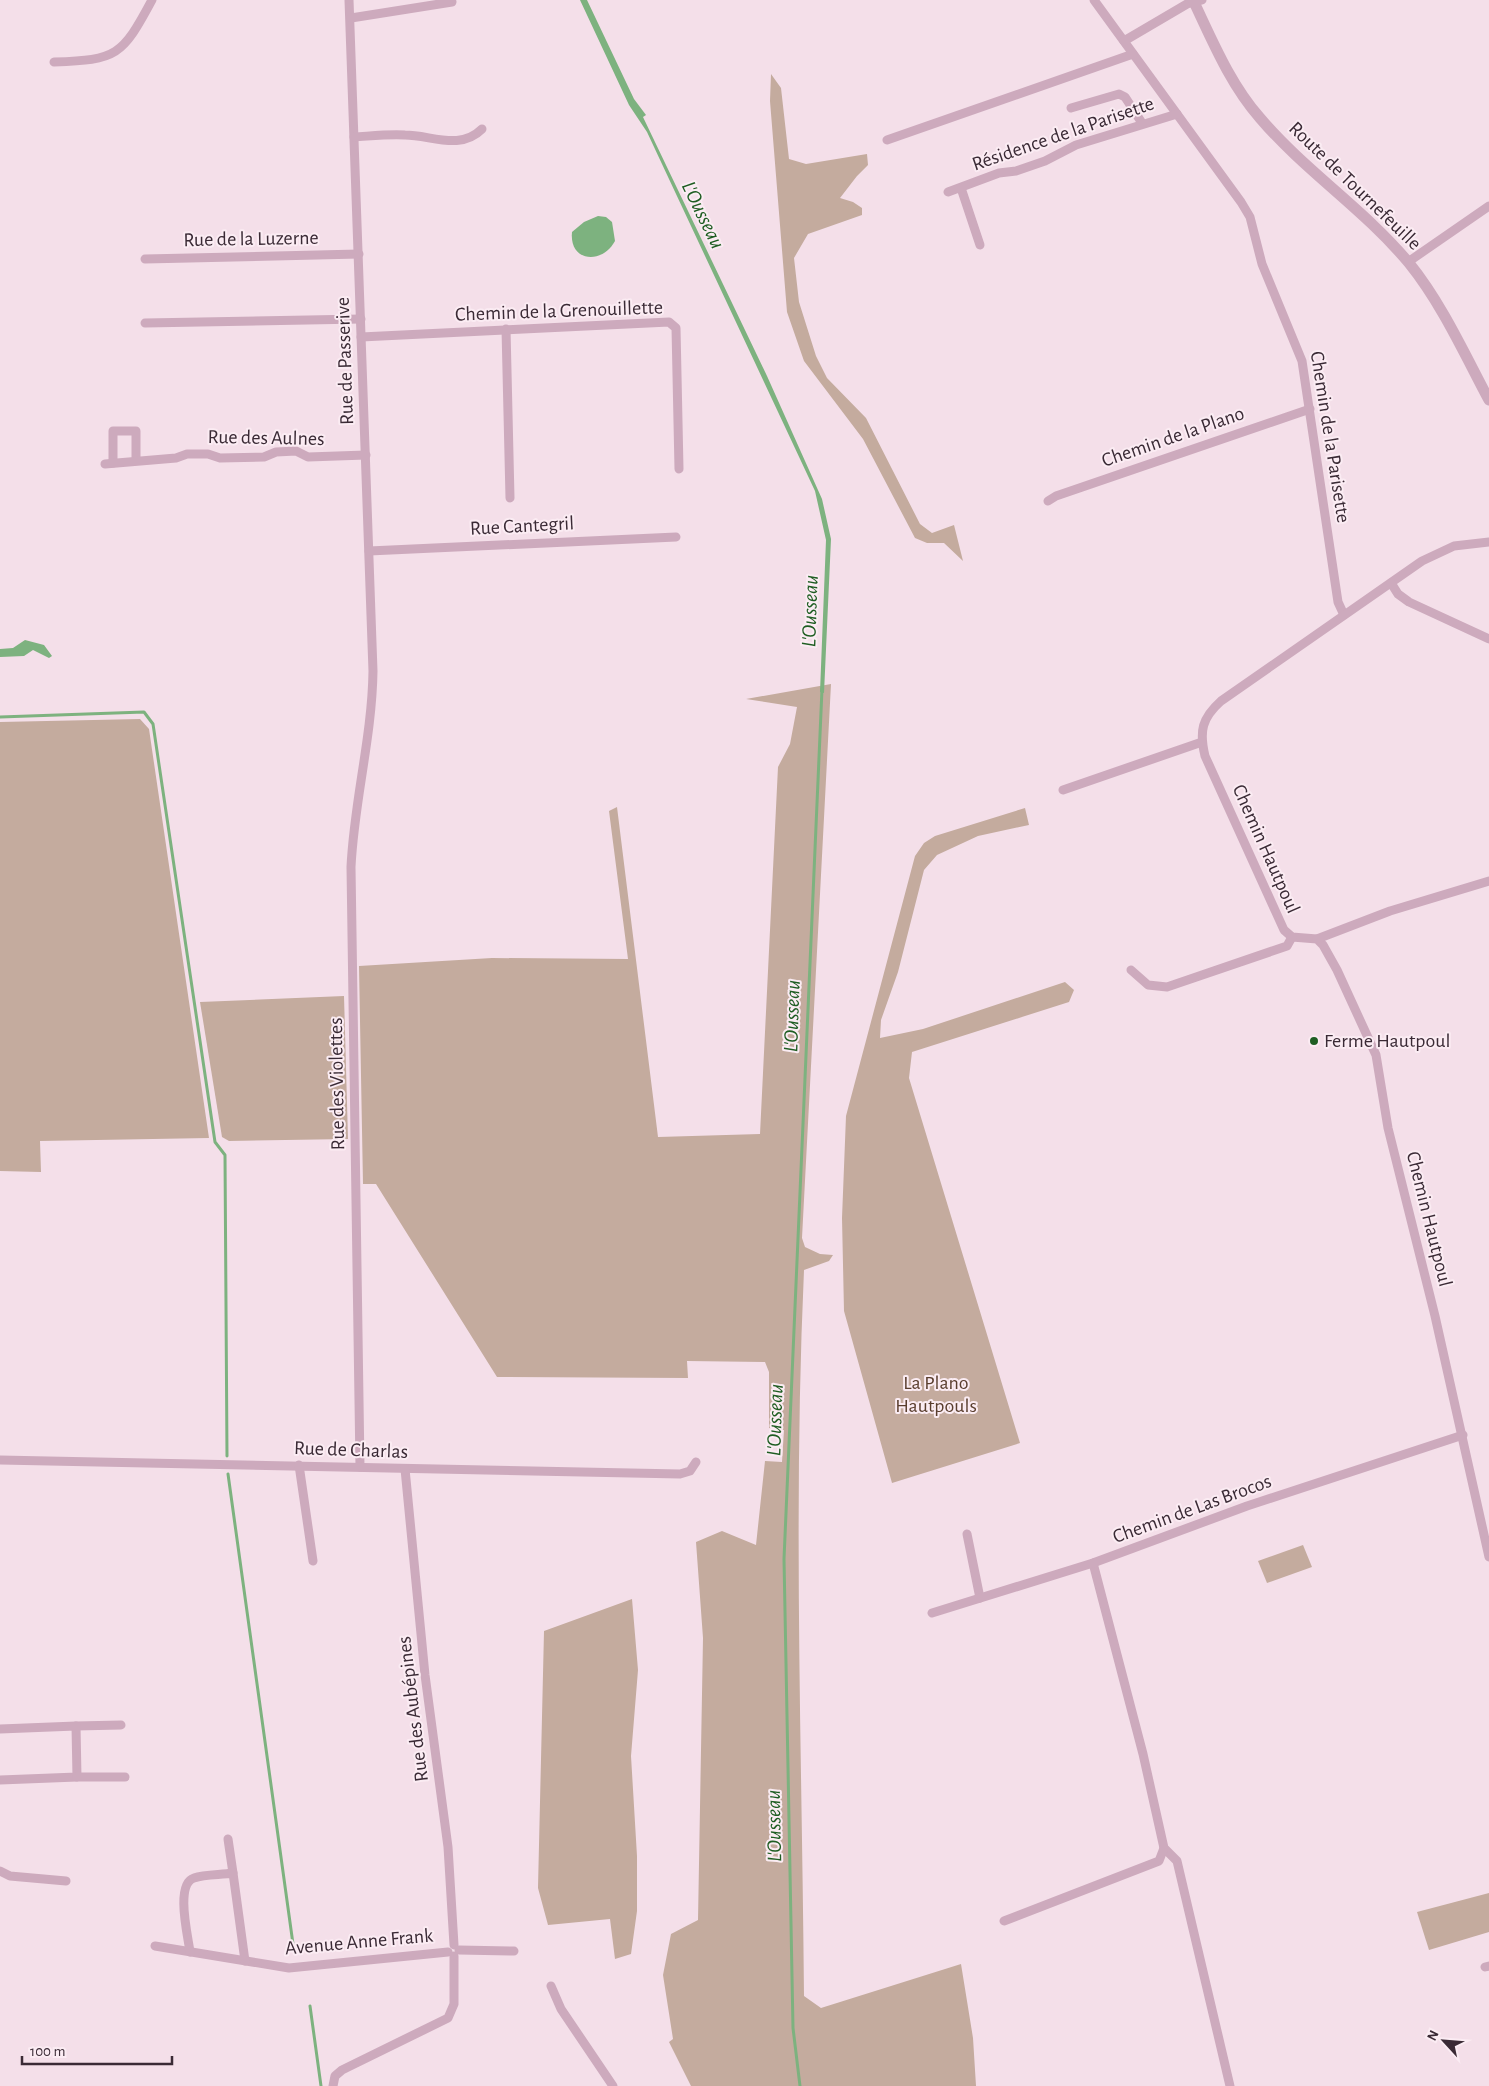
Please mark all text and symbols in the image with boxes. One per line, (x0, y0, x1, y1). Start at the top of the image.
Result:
street label: Résidence de la Parisette (970, 93, 1156, 175)
street label: Route de Tournefeuille (1285, 118, 1425, 254)
water label: L'Ousseau (678, 178, 728, 252)
street label: Rue de la Luzerne (183, 228, 319, 250)
street label: Rue de Passerive (333, 297, 357, 425)
street label: Chemin de la Grenouillette (455, 297, 663, 325)
street label: Chemin de la Parisette (1307, 350, 1353, 524)
street label: Chemin de la Plano (1099, 403, 1247, 471)
street label: Rue des Aulnes (207, 427, 325, 449)
street label: Rue Cantegril (469, 513, 575, 539)
water label: L'Ousseau (798, 574, 822, 648)
street label: Chemin Hautpoul (1229, 782, 1303, 916)
water label: L'Ousseau (780, 979, 804, 1053)
street label: Rue des Violettes (326, 1017, 348, 1151)
place label: Ferme Hautpoul (1324, 1031, 1450, 1051)
marker: Ferme Hautpoul (1308, 1035, 1320, 1047)
street label: Chemin Hautpoul (1403, 1149, 1455, 1289)
park label: La Plano Hautpouls (895, 1373, 977, 1416)
water label: L'Ousseau (763, 1383, 787, 1457)
street label: Rue de Charlas (294, 1438, 408, 1462)
street label: Chemin de Las Brocos (1110, 1471, 1274, 1547)
street label: Rue des Aubépines (394, 1635, 432, 1783)
water label: L'Ousseau (763, 1790, 785, 1862)
street label: Avenue Anne Frank (284, 1926, 434, 1958)
north arrow (1419, 2016, 1469, 2066)
text: N (1425, 2028, 1442, 2043)
scale bar (22, 2034, 172, 2066)
text: 100 m (30, 2044, 65, 2059)

